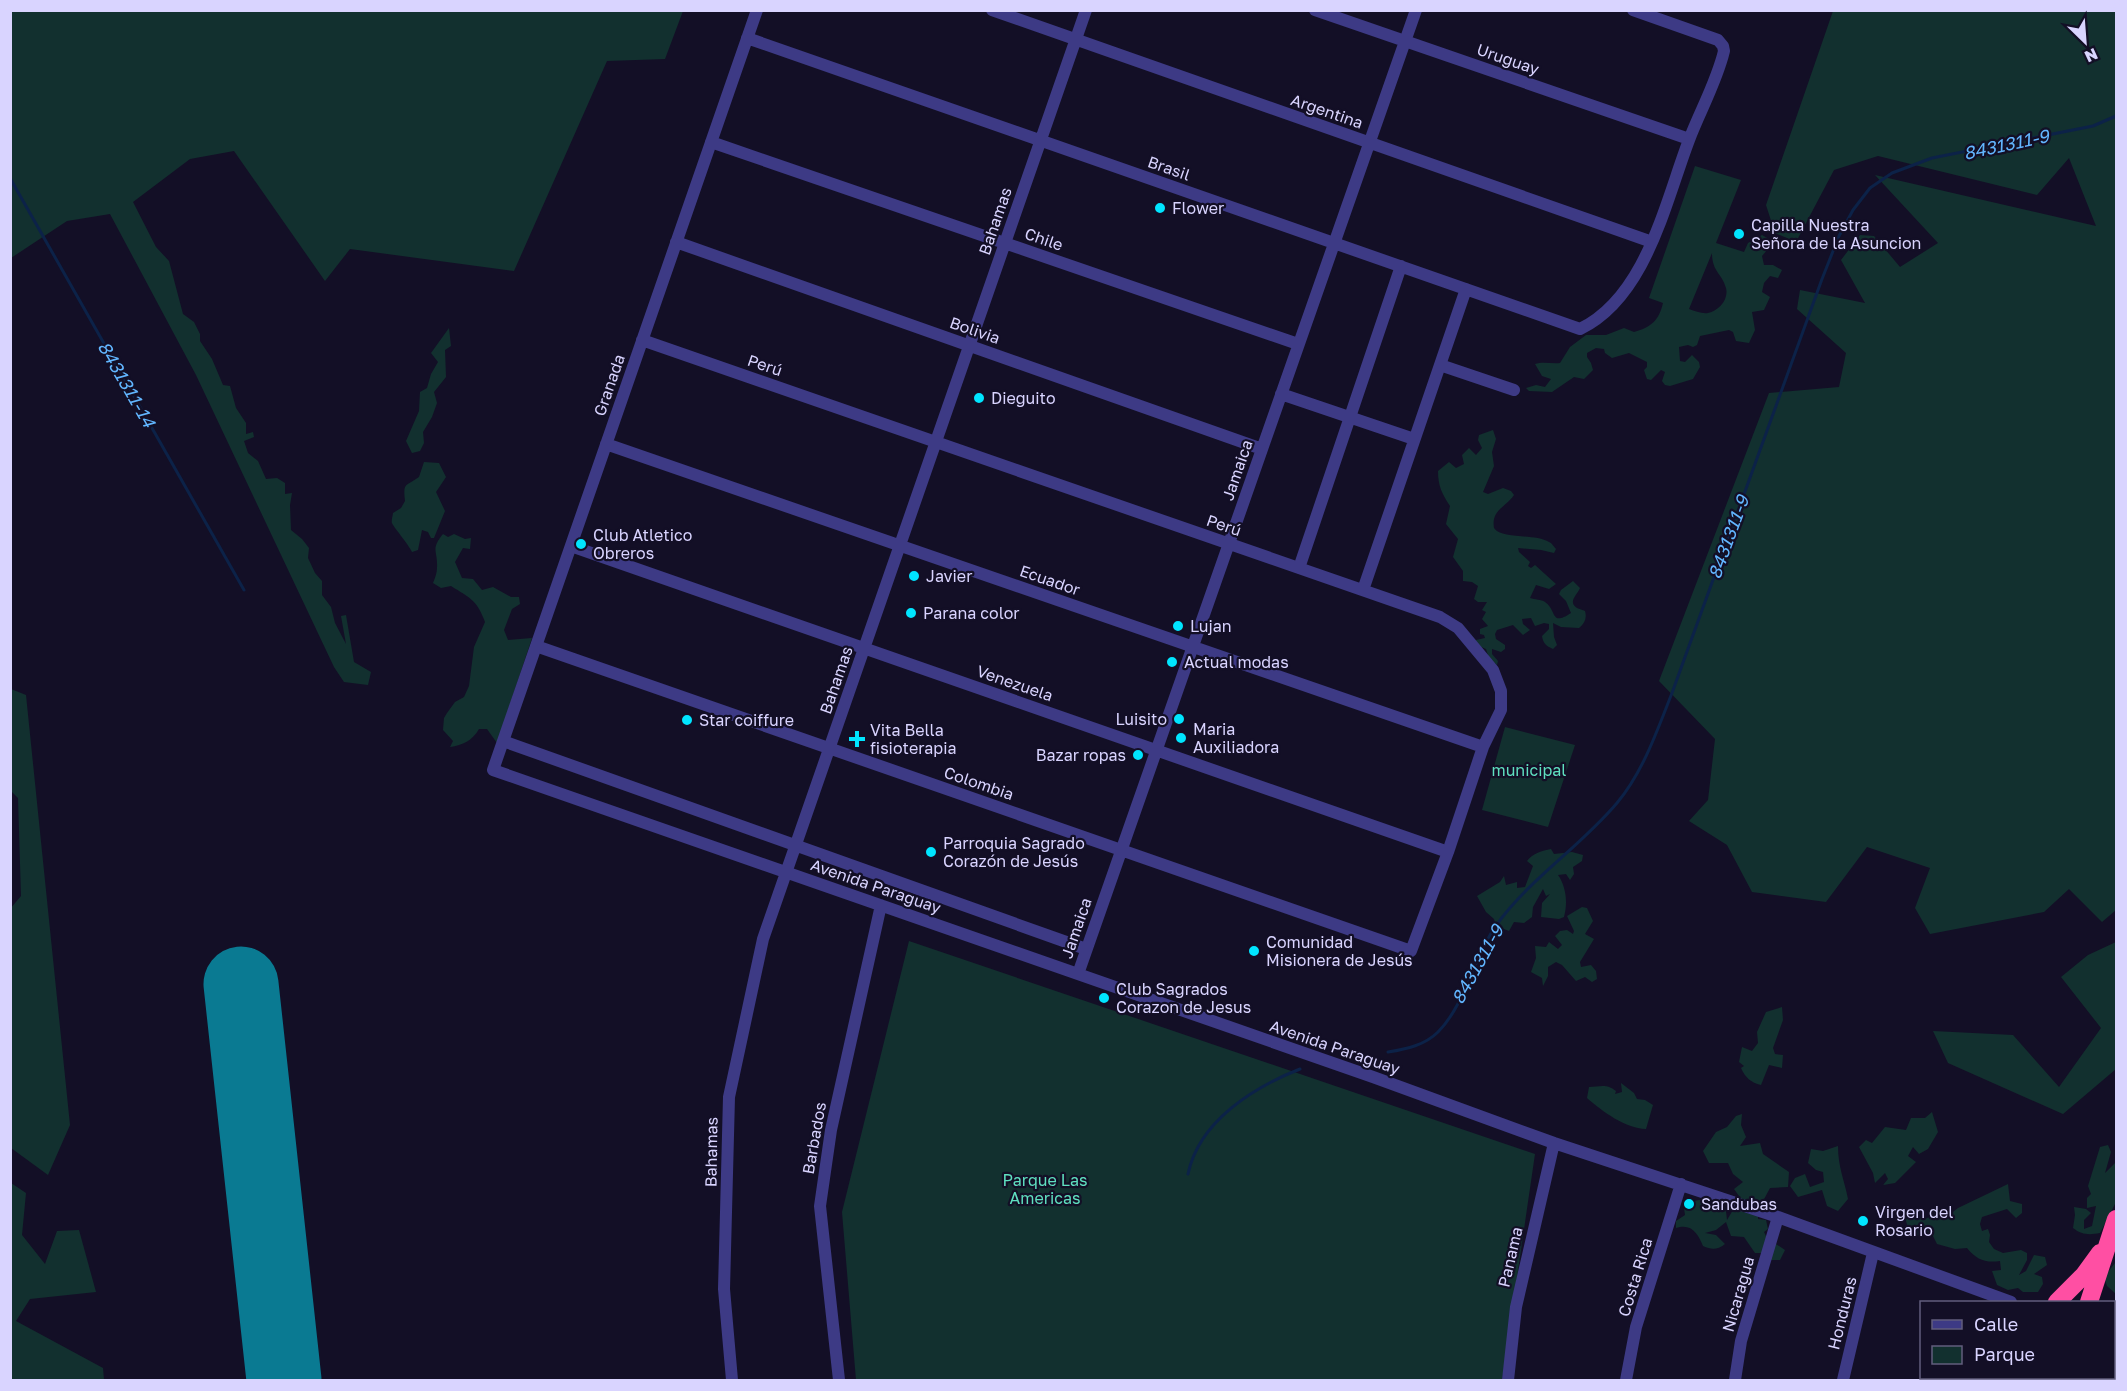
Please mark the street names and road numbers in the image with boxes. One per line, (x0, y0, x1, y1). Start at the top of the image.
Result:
street label: Uruguay (1474, 39, 1542, 79)
street label: Argentina (1288, 89, 1366, 133)
street label: Brasil (1145, 151, 1193, 185)
street label: Bahamas (974, 184, 1016, 258)
street label: Chile (1022, 223, 1066, 255)
street label: Bolivia (947, 312, 1003, 348)
street label: Perú (745, 350, 785, 380)
street label: Granada (589, 351, 629, 419)
street label: Jamaica (1217, 437, 1257, 503)
street label: Perú (1204, 510, 1244, 540)
street label: Ecuador (1017, 560, 1083, 600)
street label: Bahamas (815, 643, 857, 717)
street label: Venezuela (974, 661, 1056, 705)
street label: Colombia (942, 762, 1016, 804)
street label: Avenida Paraguay (808, 854, 944, 918)
street label: Jamaica (1056, 895, 1096, 961)
street label: Avenida Paraguay (1267, 1015, 1403, 1079)
street label: Barbados (798, 1100, 830, 1176)
street label: Bahamas (700, 1117, 722, 1187)
street label: Panama (1493, 1225, 1527, 1289)
street label: Costa Rica (1614, 1235, 1656, 1319)
street label: Nicaragua (1718, 1254, 1758, 1334)
street label: Honduras (1823, 1274, 1861, 1352)

